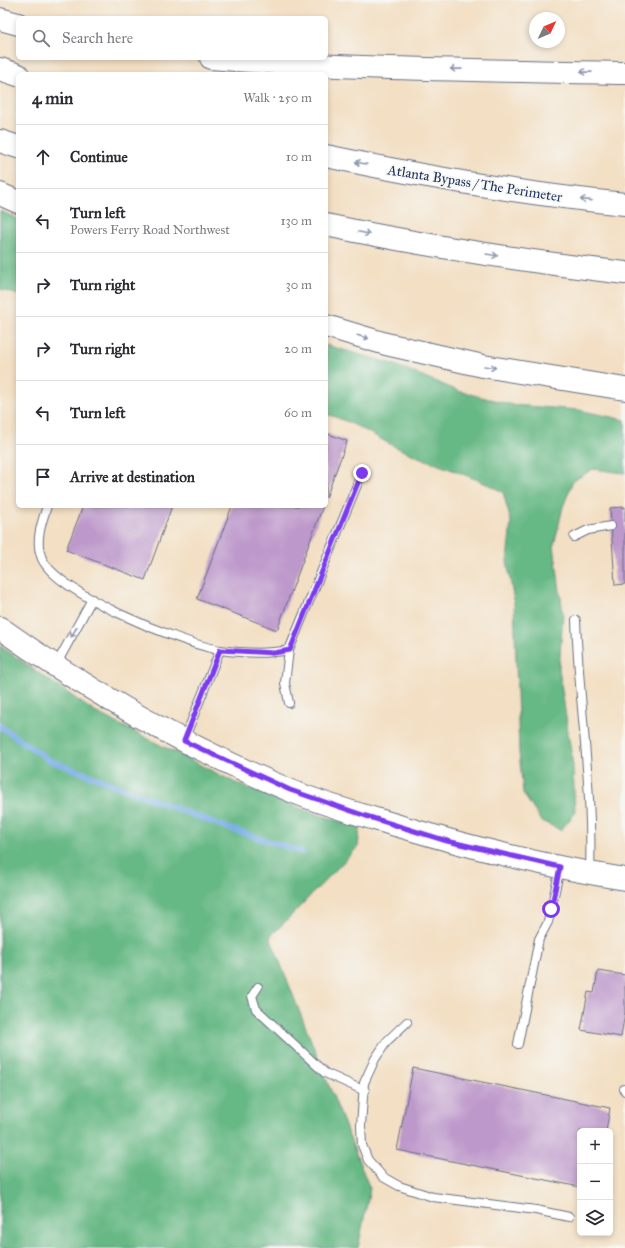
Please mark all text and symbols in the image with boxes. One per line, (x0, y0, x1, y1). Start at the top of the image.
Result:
north arrow (529, 12, 565, 48)
search box (16, 16, 328, 60)
icon: search (30, 27, 52, 49)
text: Search here (62, 29, 133, 47)
one-way arrow (450, 65, 463, 73)
one-way arrow (580, 68, 593, 76)
text: 4 min (32, 88, 73, 109)
text: Walk · 250 m (243, 90, 312, 106)
icon: ahead (32, 146, 54, 168)
text: Continue (70, 148, 128, 166)
text: 10 m (286, 149, 312, 165)
one-way arrow (355, 159, 368, 167)
street label: Atlanta Bypass / The Perimeter (385, 161, 564, 206)
one-way arrow (580, 196, 593, 204)
text: Turn left (70, 204, 126, 222)
icon: left (32, 210, 54, 232)
text: 130 m (280, 213, 312, 229)
text: Powers Ferry Road Northwest (70, 222, 230, 238)
one-way arrow (357, 230, 370, 238)
one-way arrow (485, 251, 498, 259)
icon: right (32, 274, 54, 296)
text: Turn right (70, 276, 135, 294)
text: 30 m (286, 277, 312, 293)
one-way arrow (357, 334, 370, 341)
icon: right (32, 338, 54, 360)
text: Turn right (70, 340, 135, 358)
text: 20 m (284, 341, 312, 357)
one-way arrow (483, 364, 496, 372)
icon: left (32, 402, 54, 424)
text: Turn left (70, 404, 126, 422)
text: 60 m (284, 405, 312, 421)
route end (353, 464, 371, 482)
icon: arrive (32, 466, 54, 488)
text: Arrive at destination (70, 468, 195, 486)
one-way arrow (70, 626, 77, 638)
route start (542, 900, 560, 918)
map controls (577, 1128, 613, 1236)
button: + (577, 1128, 613, 1164)
button: − (577, 1164, 613, 1200)
button: layers (577, 1200, 613, 1236)

